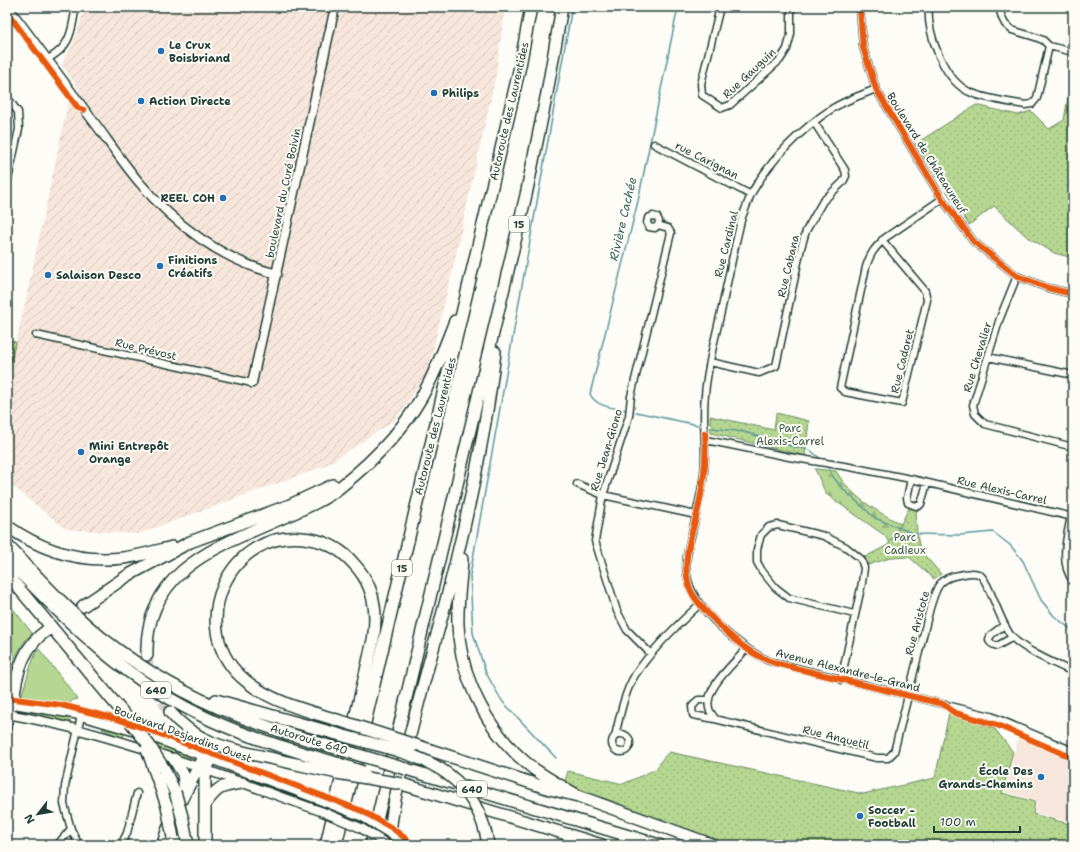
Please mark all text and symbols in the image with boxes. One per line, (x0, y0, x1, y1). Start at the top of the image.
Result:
place label: Le Crux Boisbriand (169, 38, 231, 66)
street label: Autoroute des Laurentides (486, 40, 533, 182)
street label: Rue Gauguin (720, 45, 779, 102)
marker: Le Crux Boisbriand (156, 46, 166, 56)
place label: Philips (442, 86, 479, 101)
marker: Philips (429, 88, 439, 98)
street label: Boulevard de Châteauneuf (883, 90, 971, 218)
place label: Action Directe (149, 94, 231, 109)
marker: Action Directe (136, 96, 146, 106)
street label: boulevard du Curé Boivin (262, 127, 305, 259)
street label: rue Carignan (673, 138, 741, 183)
water label: Rivière Cachée (606, 175, 640, 262)
place label: REEL COH (160, 191, 215, 206)
marker: REEL COH (218, 193, 228, 203)
street label: Rue Cardinal (711, 208, 742, 279)
road number: 15 (509, 216, 529, 232)
street label: Rue Cabana (774, 233, 803, 299)
place label: Finitions Créatifs (168, 253, 217, 281)
marker: Finitions Créatifs (155, 261, 165, 271)
place label: Salaison Desco (56, 268, 141, 283)
marker: Salaison Desco (43, 270, 53, 280)
street label: Rue Chevalier (960, 320, 995, 394)
street label: Rue Cadoret (887, 327, 918, 395)
street label: Rue Prévost (114, 335, 178, 364)
street label: Autoroute des Laurentides (411, 356, 460, 497)
street label: Rue Jean-Giono (587, 407, 626, 493)
park label: Parc Alexis-Carrel (756, 421, 825, 449)
place label: Mini Entrepôt Orange (89, 439, 170, 467)
marker: Mini Entrepôt Orange (76, 447, 86, 457)
street label: Rue Alexis-Carrel (956, 473, 1049, 508)
park label: Parc Cadieux (884, 530, 926, 558)
road number: 15 (392, 560, 412, 576)
street label: Rue Aristote (902, 589, 933, 657)
street label: Avenue Alexandre-le-Grand (774, 645, 922, 696)
road number: 640 (141, 682, 171, 698)
street label: Boulevard Desjardins Ouest (112, 703, 254, 766)
street label: Autoroute 640 (268, 721, 349, 758)
street label: Rue Anquetil (801, 722, 871, 753)
place label: École Des Grands-Chemins (939, 763, 1033, 792)
marker: École Des Grands-Chemins (1036, 772, 1046, 782)
road number: 640 (457, 781, 487, 797)
north arrow (18, 794, 58, 834)
place label: Soccer - Football (868, 803, 916, 831)
scale bar (934, 808, 1020, 834)
text: N (21, 811, 39, 826)
marker: Soccer - Football (855, 811, 865, 821)
text: 100 m (940, 814, 976, 830)

